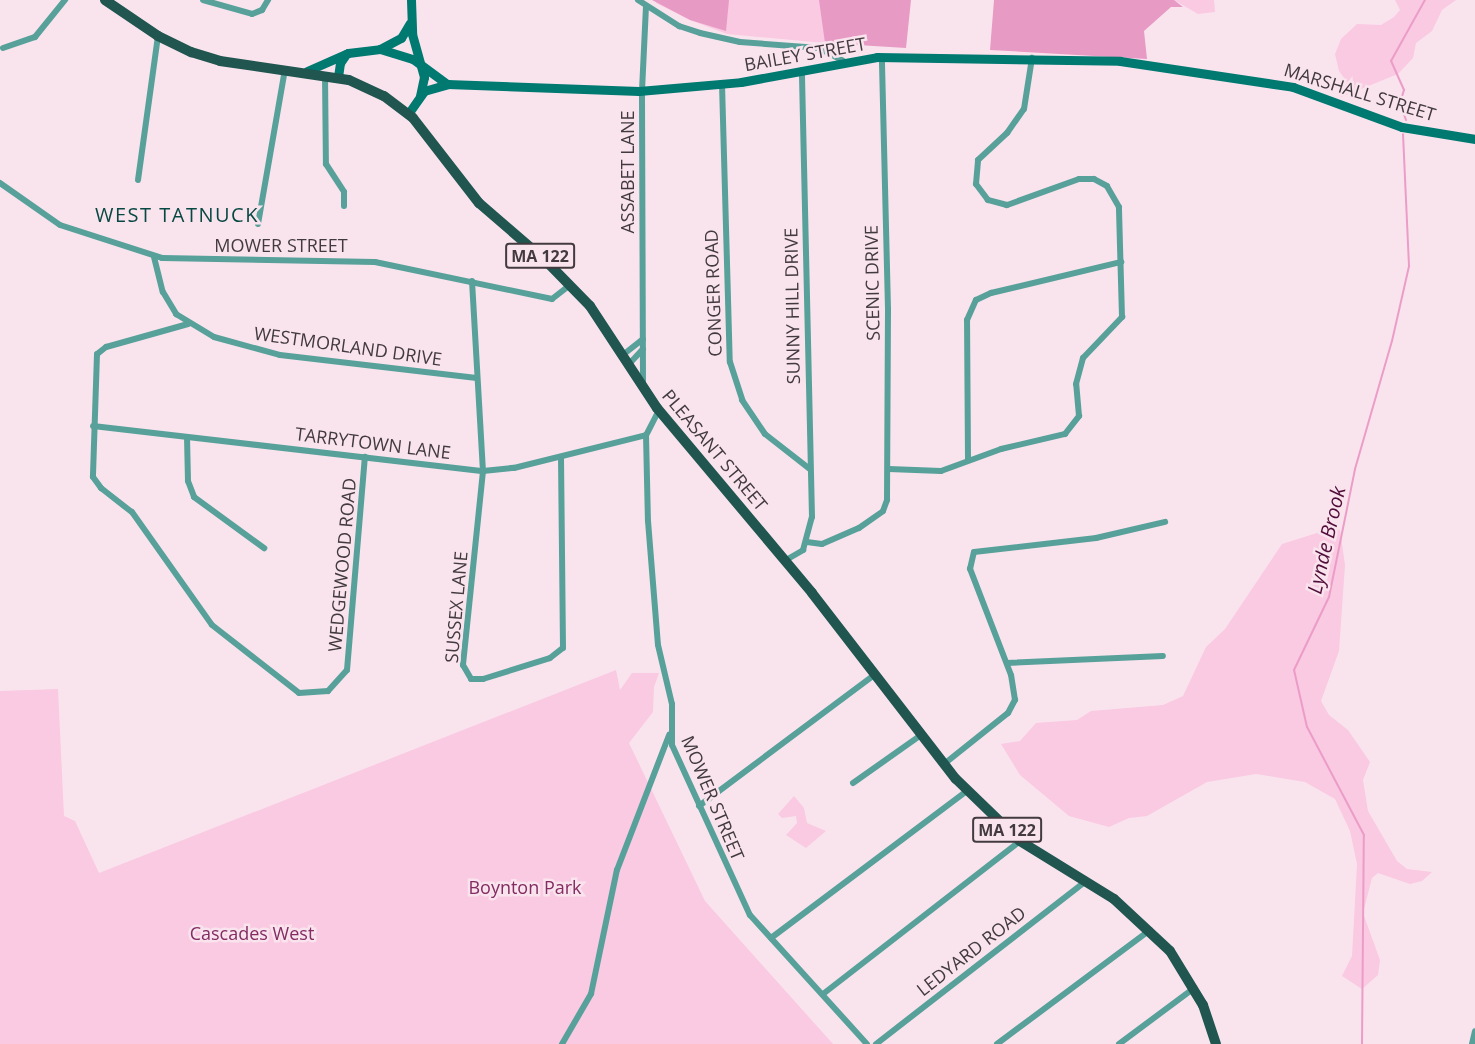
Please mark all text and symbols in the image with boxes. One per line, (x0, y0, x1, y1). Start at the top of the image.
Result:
street label: BAILEY STREET (743, 33, 867, 75)
street label: MARSHALL STREET (1282, 59, 1438, 125)
street label: ASSABET LANE (616, 110, 638, 234)
district label: WEST TATNUCK (95, 202, 259, 226)
street label: SCENIC DRIVE (860, 225, 884, 341)
street label: SUNNY HILL DRIVE (780, 228, 804, 384)
street label: CONGER ROAD (700, 229, 726, 357)
street label: MOWER STREET (214, 234, 348, 256)
road number: MA 122 (504, 243, 576, 269)
street label: WESTMORLAND DRIVE (253, 322, 443, 370)
street label: PLEASANT STREET (658, 385, 772, 515)
street label: TARRYTOWN LANE (294, 423, 452, 463)
street label: WEDGEWOOD ROAD (324, 477, 360, 653)
water label: Lynde Brook (1302, 484, 1350, 596)
street label: SUSSEX LANE (440, 550, 472, 664)
street label: MOWER STREET (677, 732, 749, 864)
road number: MA 122 (971, 817, 1043, 843)
park label: Boynton Park (468, 876, 582, 898)
street label: LEDYARD ROAD (912, 902, 1030, 1000)
park label: Cascades West (190, 922, 314, 944)

